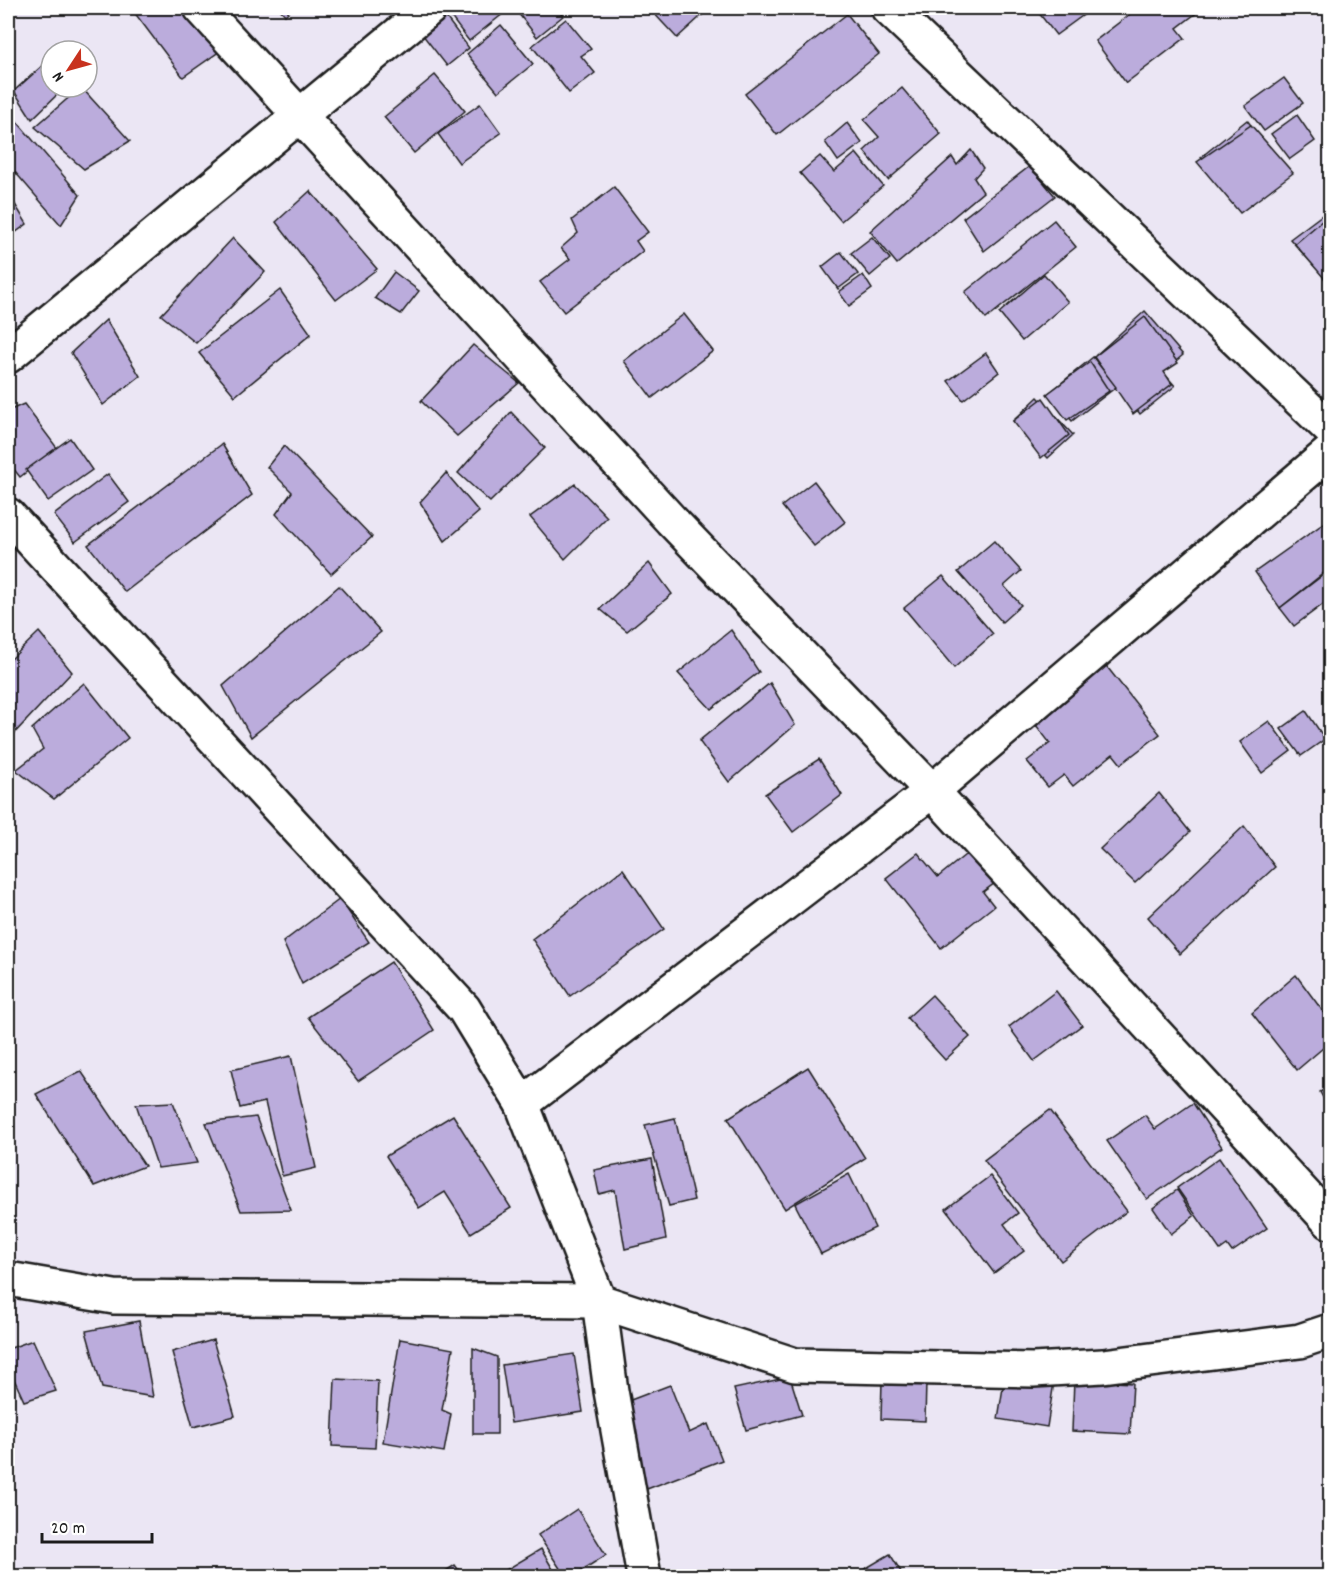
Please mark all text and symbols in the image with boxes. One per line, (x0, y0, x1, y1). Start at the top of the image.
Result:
north arrow (39, 39, 99, 99)
text: N (47, 66, 71, 86)
scale bar (42, 1506, 152, 1544)
text: 20 m (51, 1517, 85, 1542)

